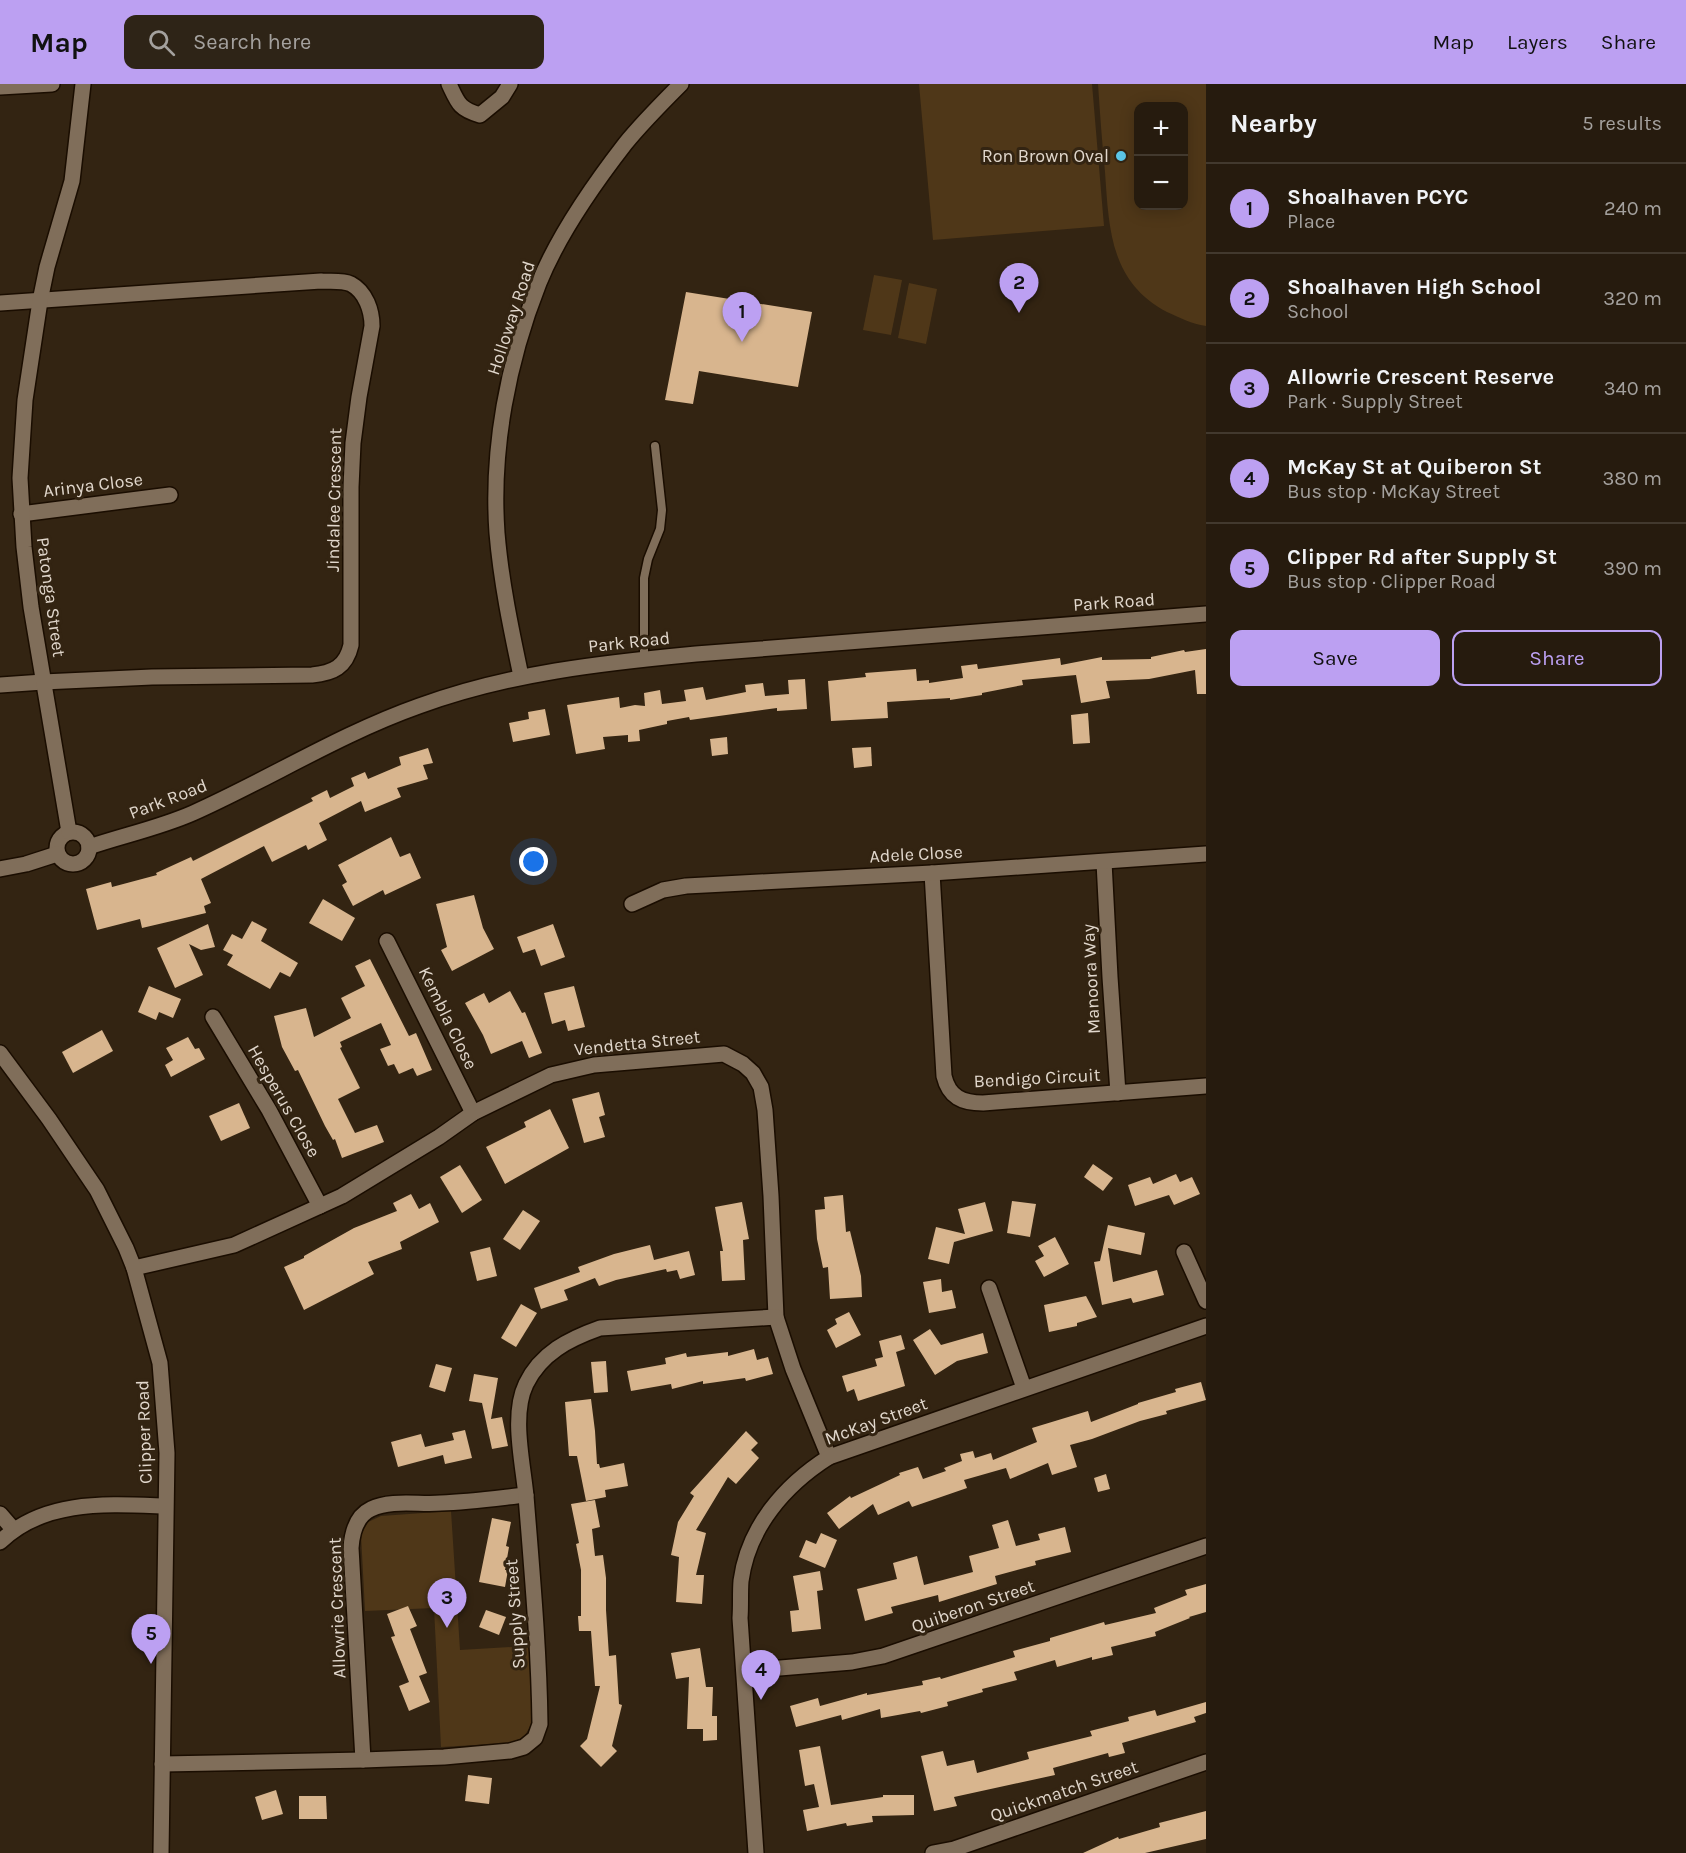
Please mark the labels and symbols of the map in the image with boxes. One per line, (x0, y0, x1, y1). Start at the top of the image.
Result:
place label: Ron Brown Oval (982, 145, 1109, 167)
marker: Ron Brown Oval (1114, 149, 1128, 163)
street label: Holloway Road (482, 258, 540, 378)
pin: 2 (1000, 264, 1038, 313)
pin: 1 (722, 292, 762, 342)
street label: Jindalee Crescent (322, 427, 346, 572)
street label: Arinya Close (42, 468, 144, 502)
street label: Patonga Street (32, 536, 70, 659)
street label: Park Road (1072, 588, 1156, 616)
street label: Park Road (587, 627, 671, 657)
street label: Park Road (126, 774, 210, 824)
street label: Adele Close (869, 841, 963, 867)
your location (519, 847, 548, 876)
street label: Manoora Way (1077, 923, 1105, 1035)
street label: Kembla Close (414, 963, 482, 1073)
street label: Vendetta Street (573, 1025, 701, 1061)
street label: Hesperus Close (243, 1041, 325, 1161)
street label: Bendigo Circuit (973, 1064, 1101, 1092)
street label: Clipper Road (131, 1380, 157, 1484)
street label: McKay Street (822, 1392, 930, 1450)
street label: Allowrie Crescent (324, 1537, 350, 1679)
street label: Supply Street (500, 1558, 530, 1670)
street label: Quiberon Street (909, 1575, 1038, 1637)
pin: 3 (428, 1578, 466, 1628)
pin: 5 (132, 1614, 170, 1664)
pin: 4 (742, 1650, 780, 1700)
street label: Quickmatch Street (987, 1755, 1141, 1827)

